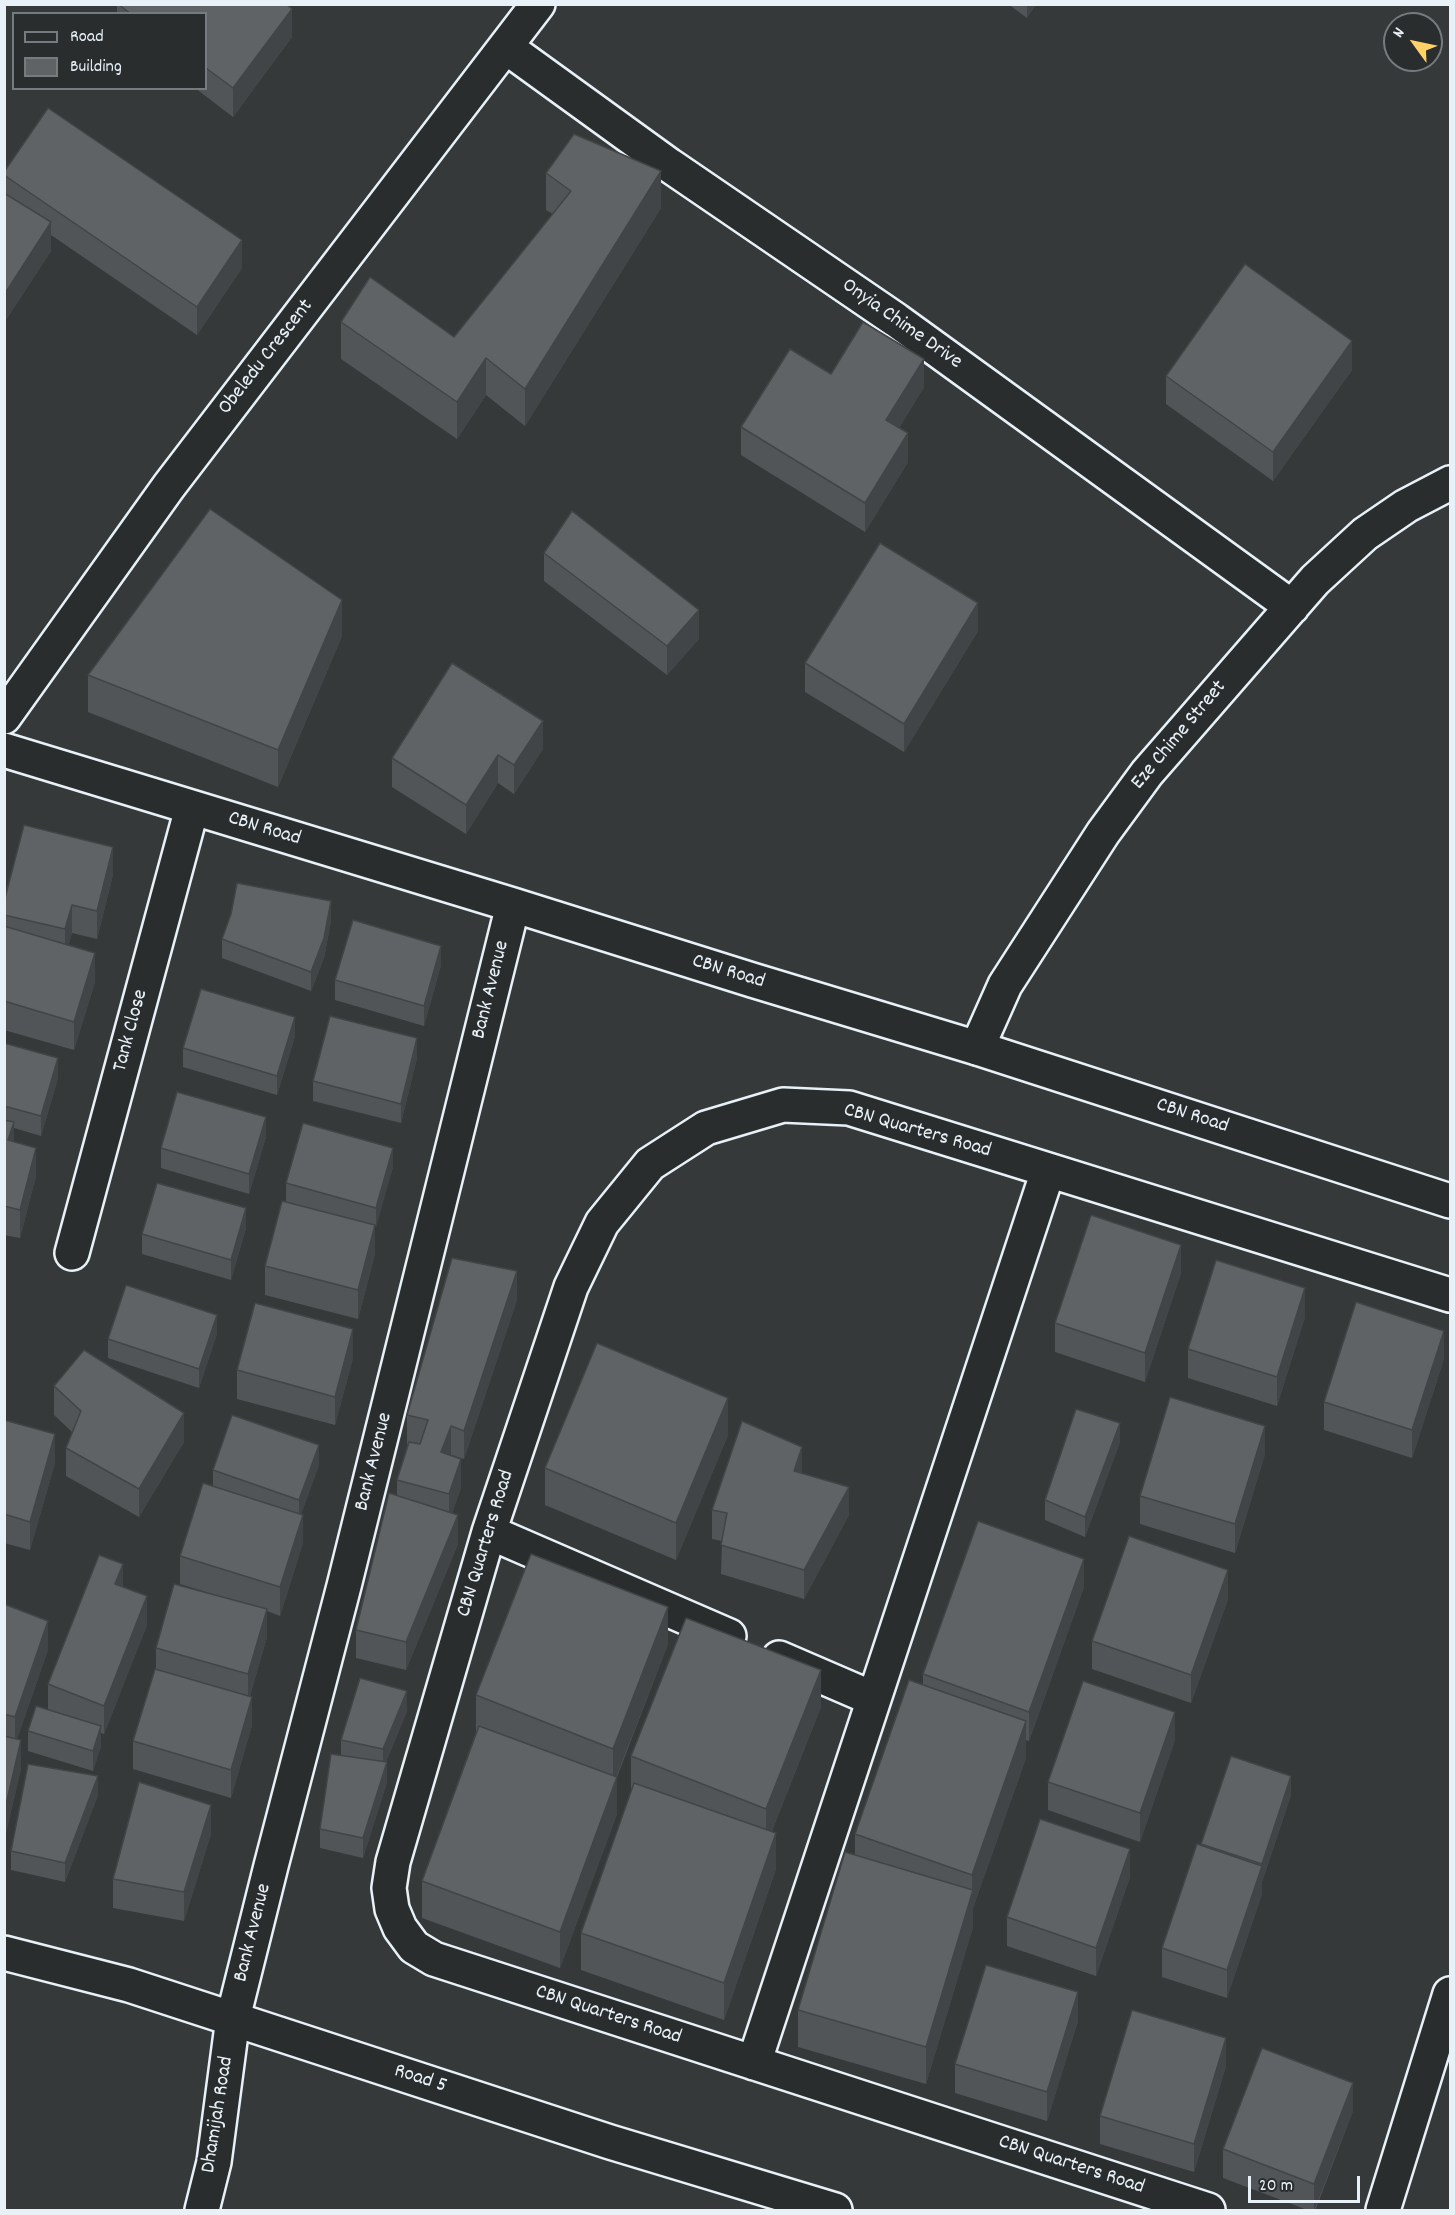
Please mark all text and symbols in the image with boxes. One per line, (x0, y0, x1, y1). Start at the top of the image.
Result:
legend (12, 12, 207, 90)
north arrow (1383, 12, 1443, 72)
text: N (1387, 23, 1411, 43)
text: Road (70, 25, 104, 50)
text: Building (70, 55, 122, 80)
street label: Onyia Chime Drive (836, 274, 966, 376)
street label: Obeledu Crescent (214, 295, 320, 421)
street label: Eze Chime Street (1127, 676, 1233, 796)
street label: CBN Road (225, 807, 303, 853)
street label: Bank Avenue (468, 938, 516, 1042)
street label: CBN Road (689, 950, 767, 996)
street label: Tank Close (109, 987, 155, 1075)
street label: CBN Road (1153, 1093, 1231, 1141)
street label: CBN Quarters Road (840, 1099, 994, 1165)
street label: Bank Avenue (351, 1410, 399, 1514)
street label: CBN Quarters Road (453, 1468, 521, 1620)
street label: Bank Avenue (230, 1881, 278, 1985)
street label: CBN Quarters Road (532, 1981, 684, 2051)
street label: Dhamijah Road (197, 2055, 241, 2175)
street label: Road 5 (391, 2060, 449, 2100)
street label: CBN Quarters Road (995, 2131, 1147, 2201)
scale bar (1251, 2164, 1364, 2202)
text: 20 m (1259, 2174, 1293, 2199)

